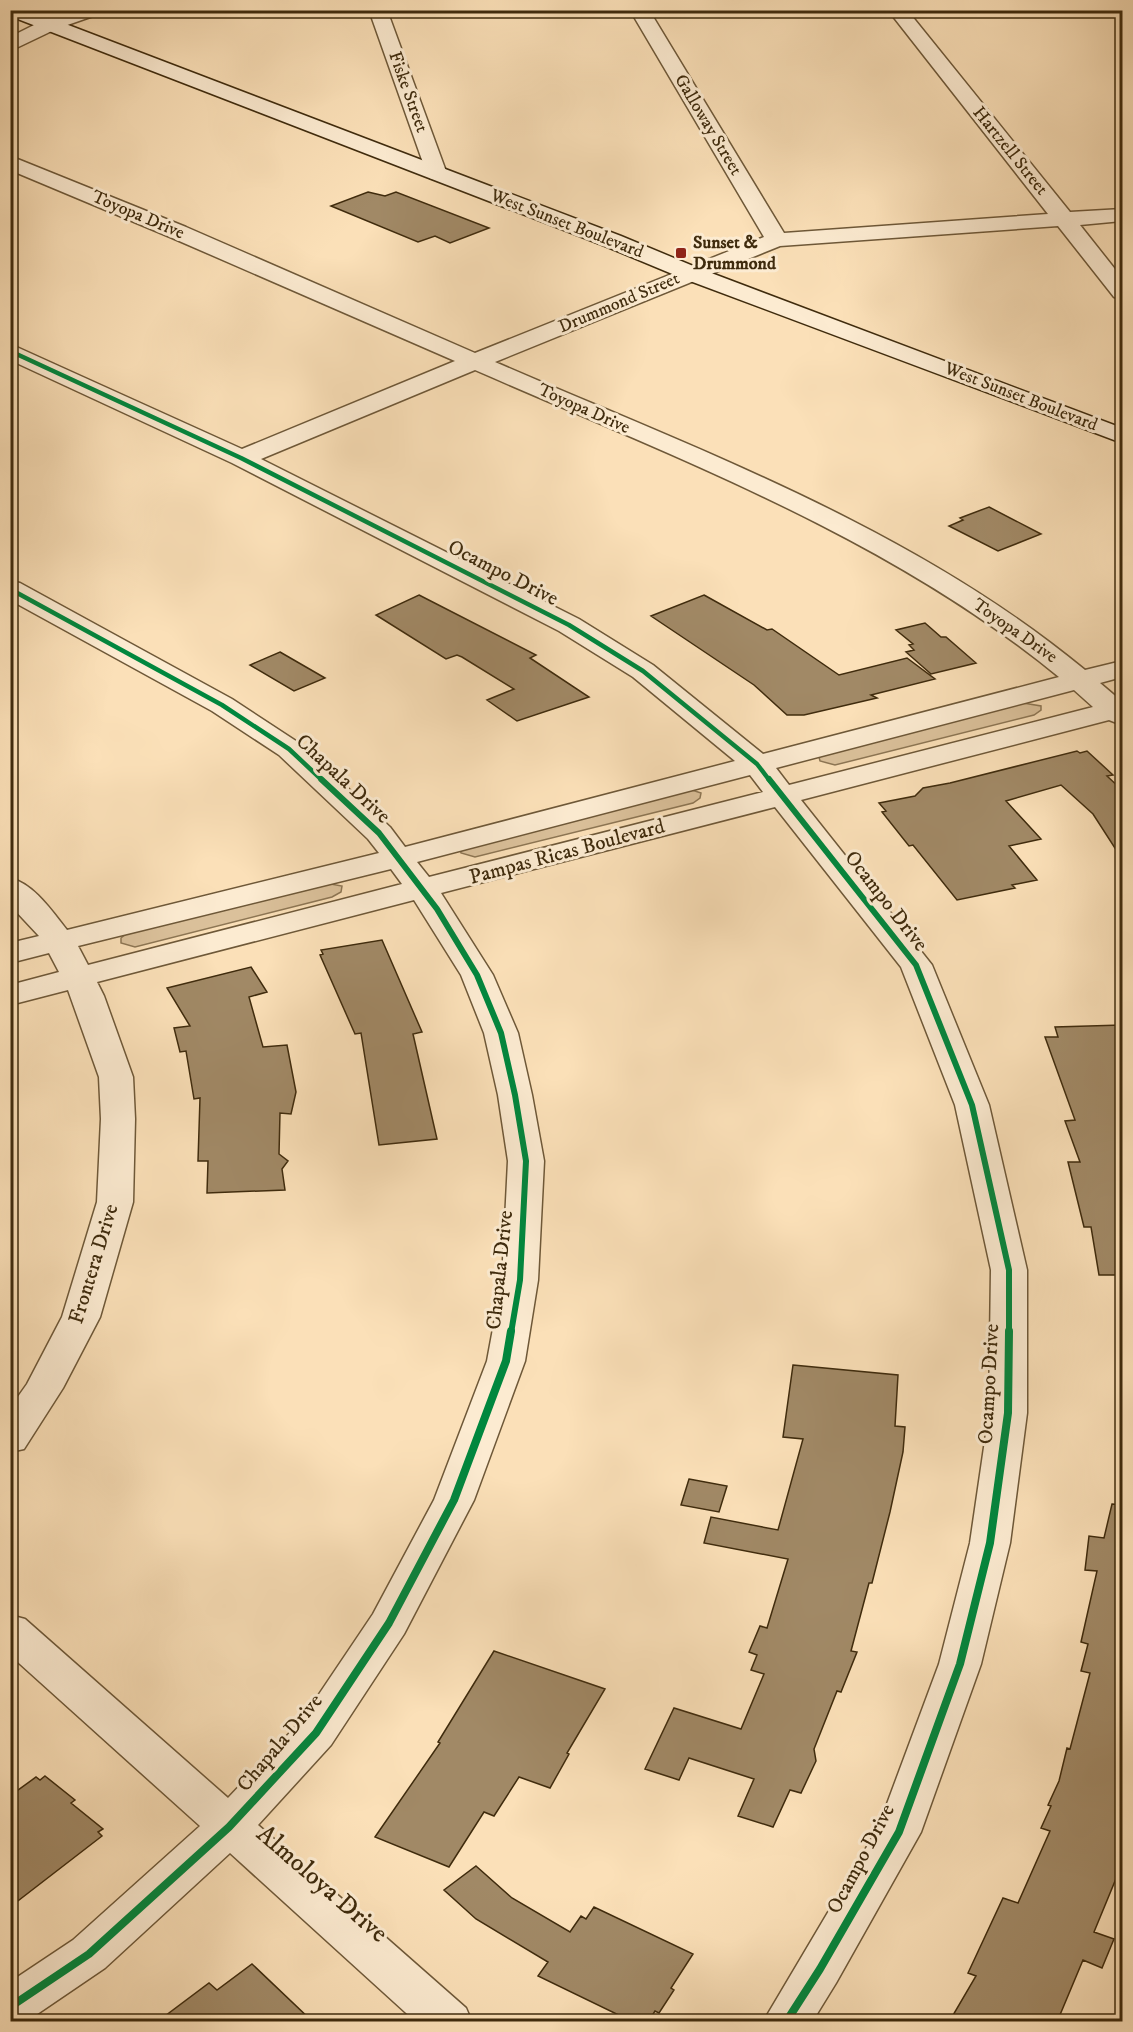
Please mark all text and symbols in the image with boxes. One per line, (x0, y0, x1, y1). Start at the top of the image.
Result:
street label: Fiske Street (383, 49, 433, 136)
street label: Galloway Street (669, 71, 747, 180)
street label: Hartzell Street (968, 102, 1053, 200)
street label: West Sunset Boulevard (486, 184, 647, 263)
street label: Toyopa Drive (88, 186, 188, 244)
place label: Sunset & Drummond (693, 232, 777, 275)
marker: Sunset & Drummond (674, 246, 688, 260)
street label: Drummond Street (555, 268, 683, 338)
street label: West Sunset Boulevard (940, 357, 1101, 436)
street label: Toyopa Drive (535, 379, 633, 439)
street label: Ocampo Drive (443, 534, 563, 612)
street label: Toyopa Drive (968, 594, 1062, 668)
street label: Chapala Drive (290, 729, 396, 830)
street label: Pampas Ricas Boulevard (466, 813, 668, 891)
street label: Ocampo Drive (839, 845, 934, 957)
street label: Frontera Drive (63, 1201, 125, 1327)
street label: Chapala Drive (481, 1209, 519, 1331)
street label: Ocampo Drive (973, 1323, 1005, 1445)
street label: Chapala Drive (232, 1689, 329, 1797)
street label: Ocampo Drive (821, 1799, 901, 1918)
street label: Almoloya Drive (249, 1818, 395, 1950)

